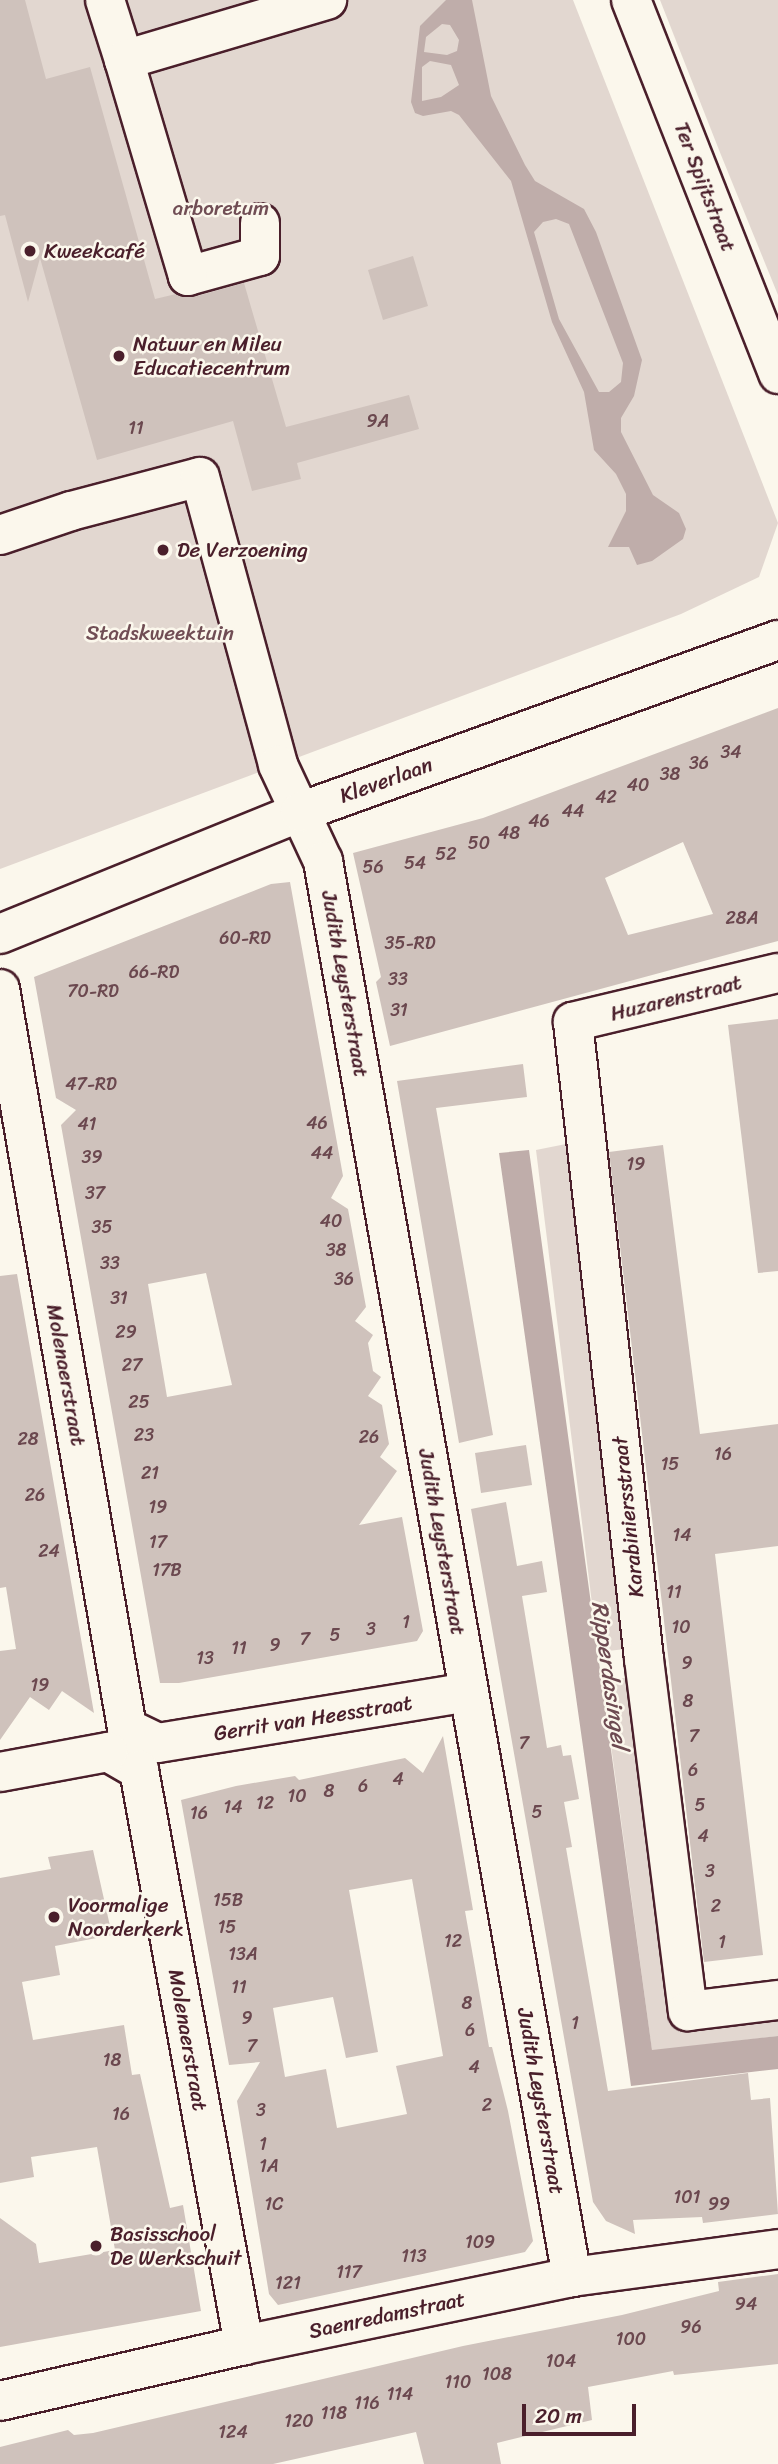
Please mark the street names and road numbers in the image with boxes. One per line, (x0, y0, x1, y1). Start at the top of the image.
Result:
street label: Ter Spijtstraat (669, 118, 741, 256)
street label: Kleverlaan (336, 752, 436, 808)
street label: Judith Leysterstraat (316, 888, 374, 1080)
street label: Huzarenstraat (608, 970, 744, 1026)
street label: Molenaerstraat (41, 1302, 91, 1448)
street label: Karabiniersstraat (607, 1435, 649, 1599)
street label: Judith Leysterstraat (413, 1446, 471, 1638)
street label: Gerrit van Heesstraat (212, 1690, 414, 1746)
street label: Molenaerstraat (163, 1967, 213, 2113)
street label: Judith Leysterstraat (512, 2005, 570, 2197)
street label: Saenredamstraat (306, 2286, 468, 2344)

